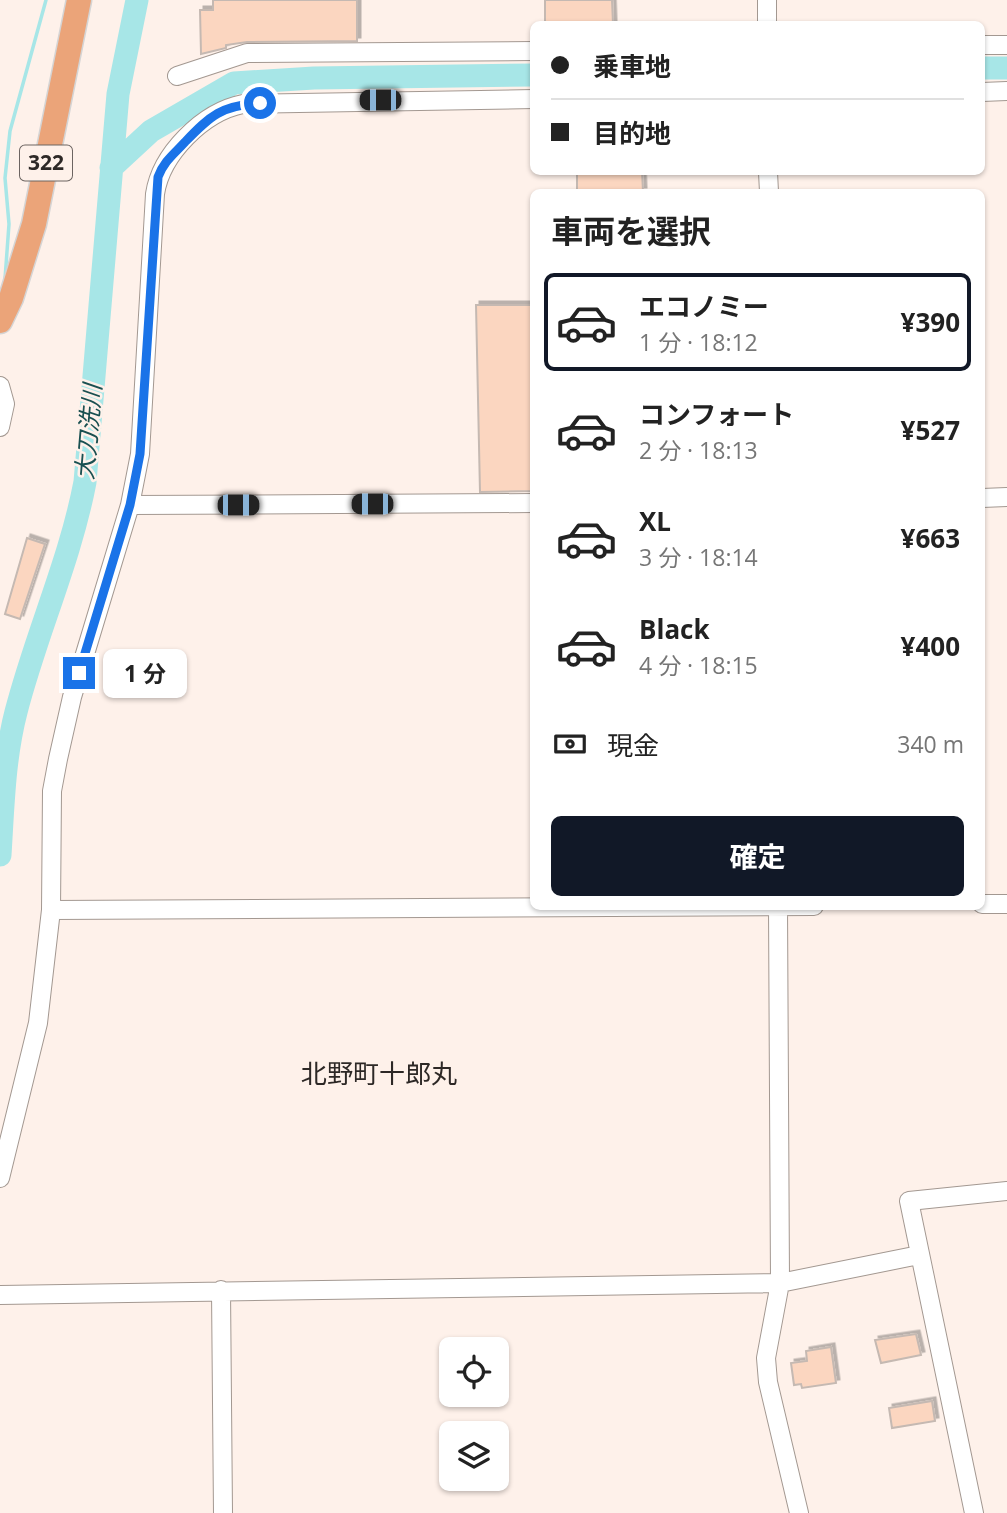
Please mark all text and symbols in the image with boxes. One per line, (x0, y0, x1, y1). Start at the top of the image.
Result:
text: 乗車地 (593, 48, 671, 84)
route start (244, 87, 276, 119)
car (360, 90, 402, 111)
text: 目的地 (593, 115, 671, 151)
road number: 322 (20, 146, 72, 180)
text: 車両を選択 (551, 209, 711, 252)
text: エコノミー (639, 288, 769, 324)
icon: car (555, 291, 618, 354)
text: ¥390 (901, 304, 960, 340)
text: 1 分 · 18:12 (639, 326, 758, 358)
water label: 大刀洗川 (67, 380, 108, 481)
text: コンフォート (639, 396, 794, 432)
icon: car (555, 399, 618, 462)
text: ¥527 (901, 412, 960, 448)
text: 2 分 · 18:13 (639, 434, 758, 466)
car (352, 494, 394, 515)
car (218, 495, 260, 516)
text: XL (639, 503, 671, 539)
icon: car (555, 507, 618, 570)
text: ¥663 (901, 520, 960, 556)
text: 3 分 · 18:14 (639, 541, 758, 573)
text: Black (639, 611, 710, 647)
icon: car (555, 615, 618, 678)
text: ¥400 (901, 628, 960, 664)
callout: 1 分 (104, 648, 188, 698)
text: 4 分 · 18:15 (639, 649, 758, 681)
route end (63, 657, 95, 689)
text: 1 分 (124, 657, 166, 689)
icon: cash (551, 725, 589, 763)
text: 現金 (607, 727, 659, 763)
text: 340 m (897, 728, 964, 760)
button: 確定 (551, 816, 964, 896)
district label: 北野町十郎丸 (301, 1055, 457, 1091)
map controls (439, 1337, 509, 1491)
button: locate (439, 1337, 509, 1407)
button: layers (439, 1421, 509, 1491)

